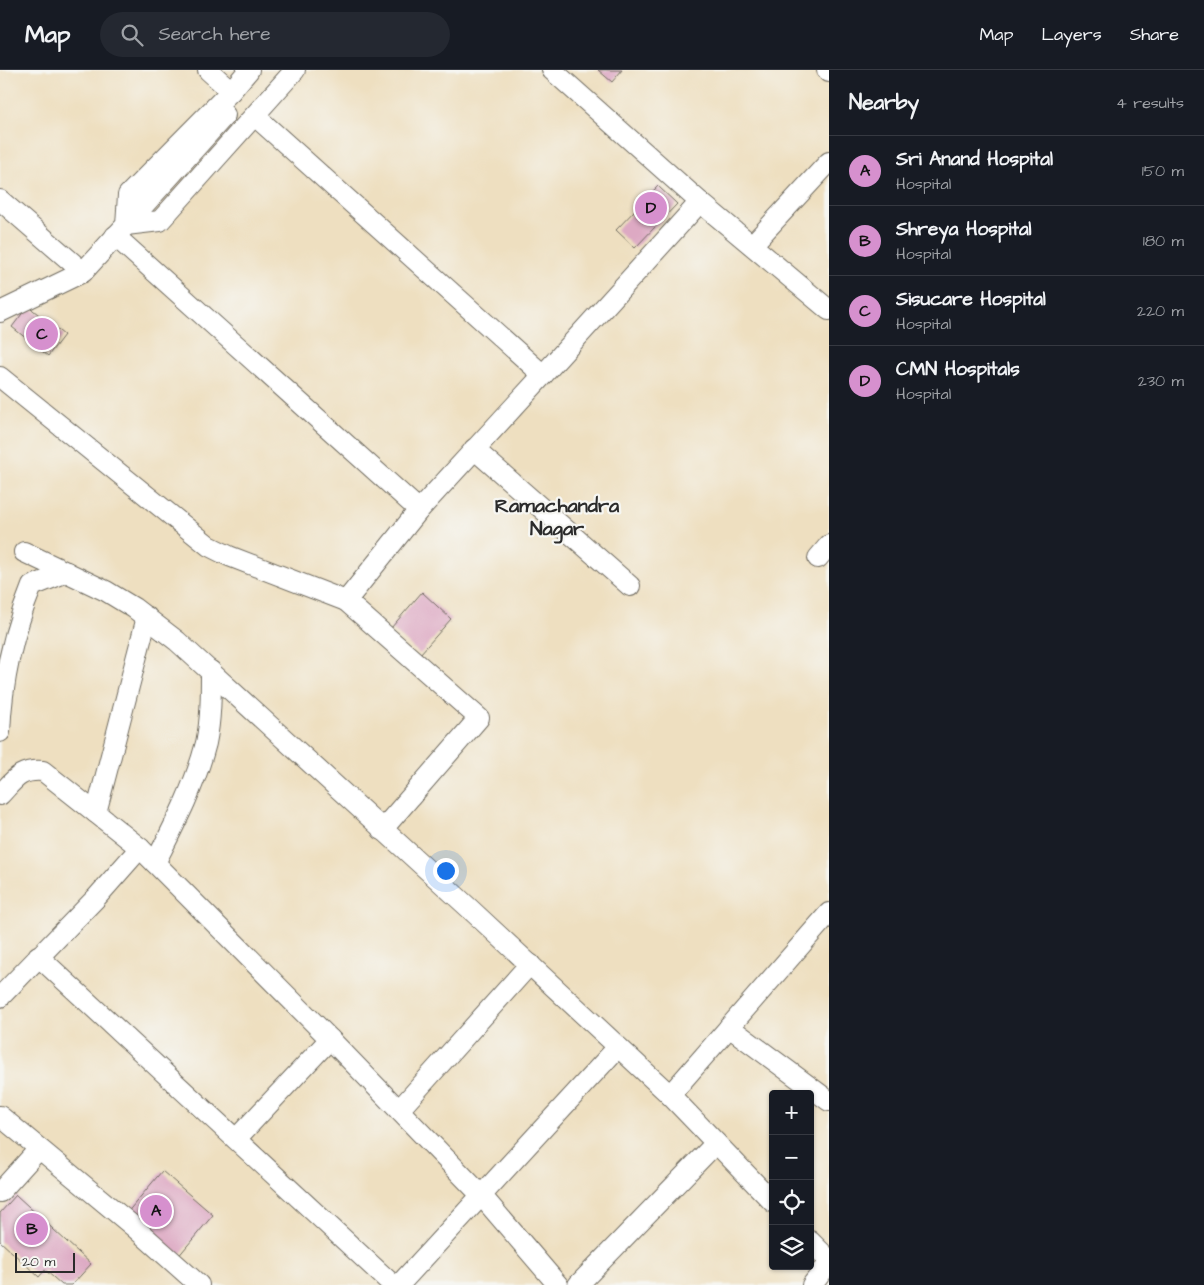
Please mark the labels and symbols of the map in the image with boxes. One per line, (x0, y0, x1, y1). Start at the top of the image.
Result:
pin: D (635, 189, 667, 227)
pin: C (26, 315, 58, 353)
district label: Ramachandra Nagar (495, 492, 620, 544)
your location (433, 858, 459, 884)
pin: A (140, 1192, 172, 1230)
pin: B (16, 1210, 48, 1248)
scale bar (15, 1250, 75, 1273)

